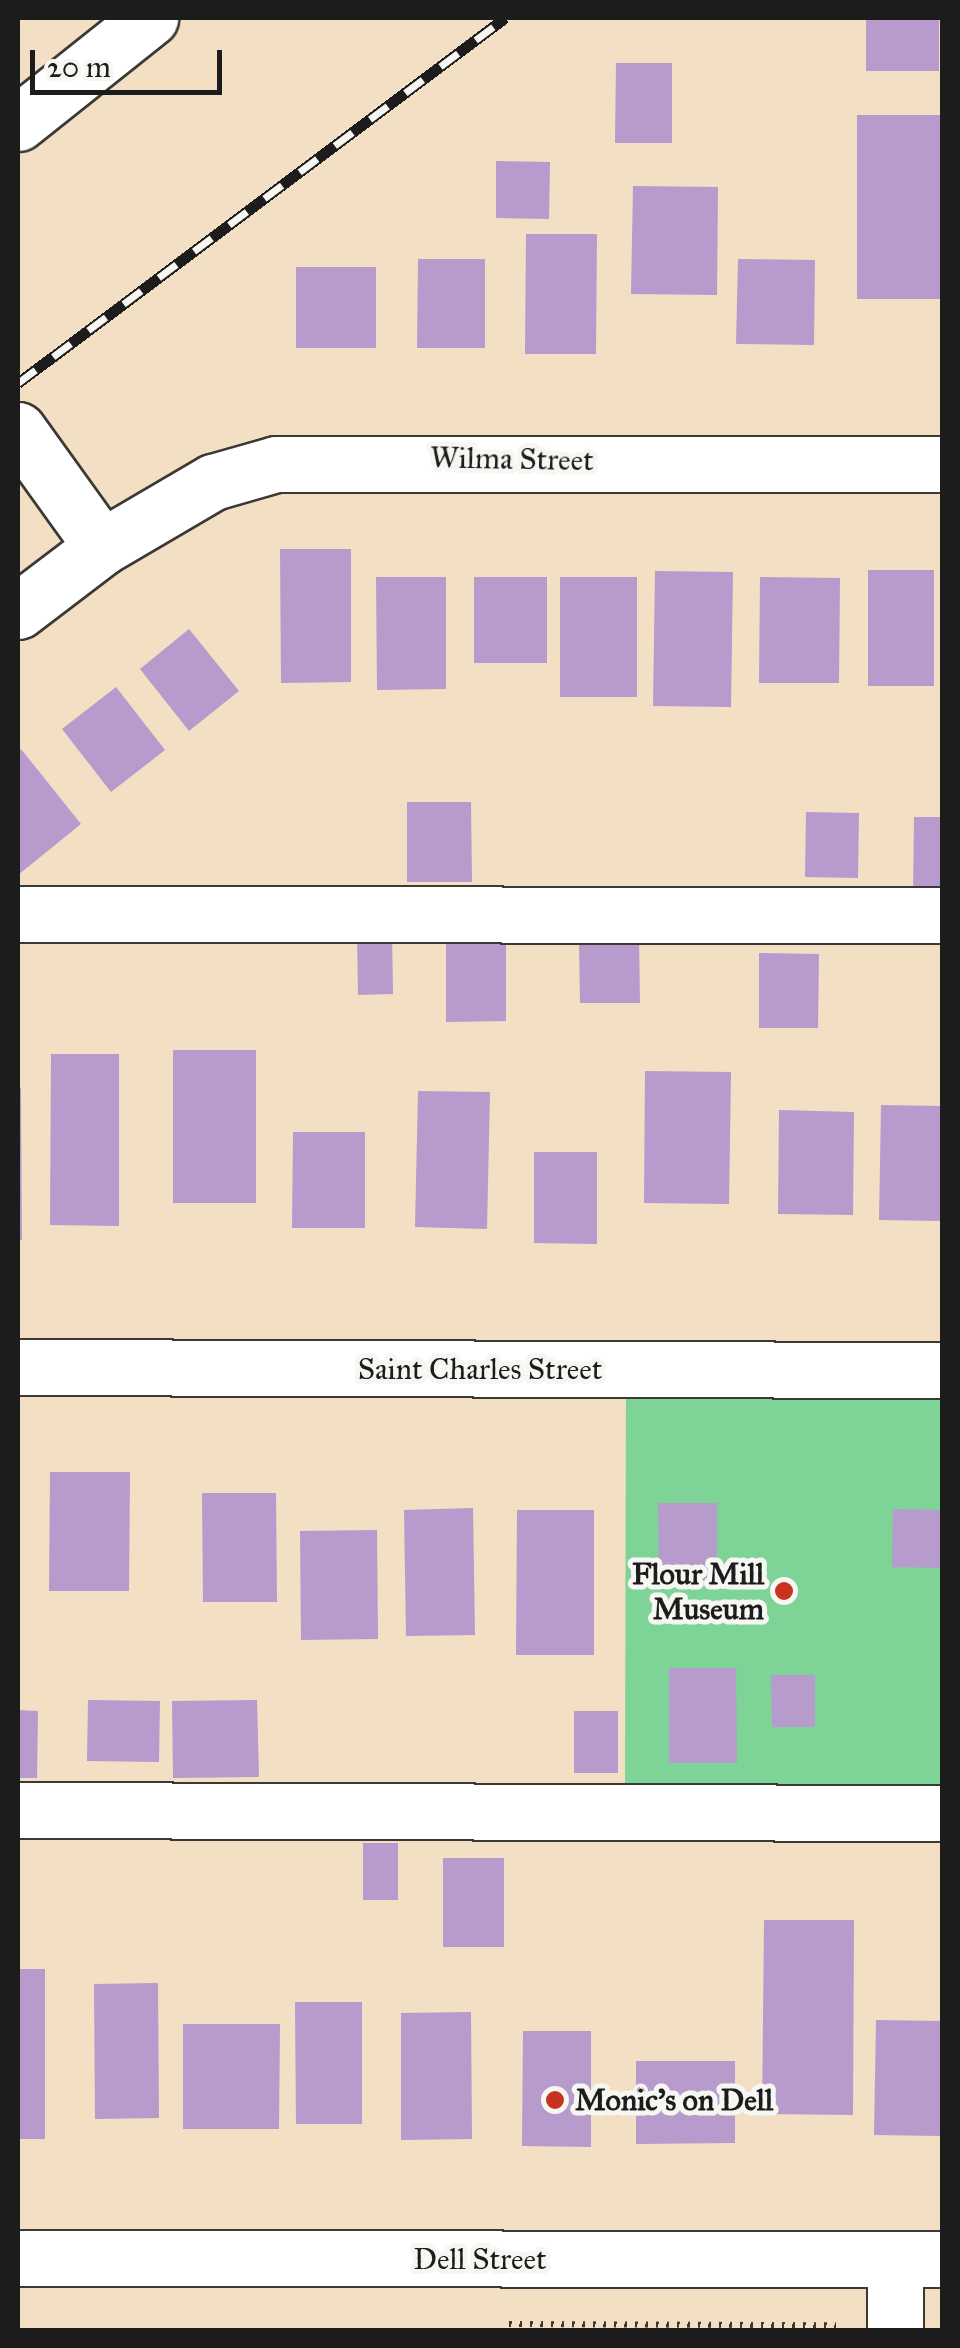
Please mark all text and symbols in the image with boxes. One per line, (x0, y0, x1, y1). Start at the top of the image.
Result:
scale bar (35, 30, 228, 92)
text: 20 m (47, 49, 111, 85)
street label: Wilma Street (430, 440, 594, 478)
street label: Saint Charles Street (358, 1351, 602, 1387)
place label: Flour Mill Museum (632, 1556, 764, 1626)
marker: Flour Mill Museum (773, 1580, 795, 1602)
place label: Monic's on Dell (575, 2082, 773, 2118)
marker: Monic's on Dell (544, 2089, 566, 2111)
street label: Dell Street (413, 2241, 547, 2277)

